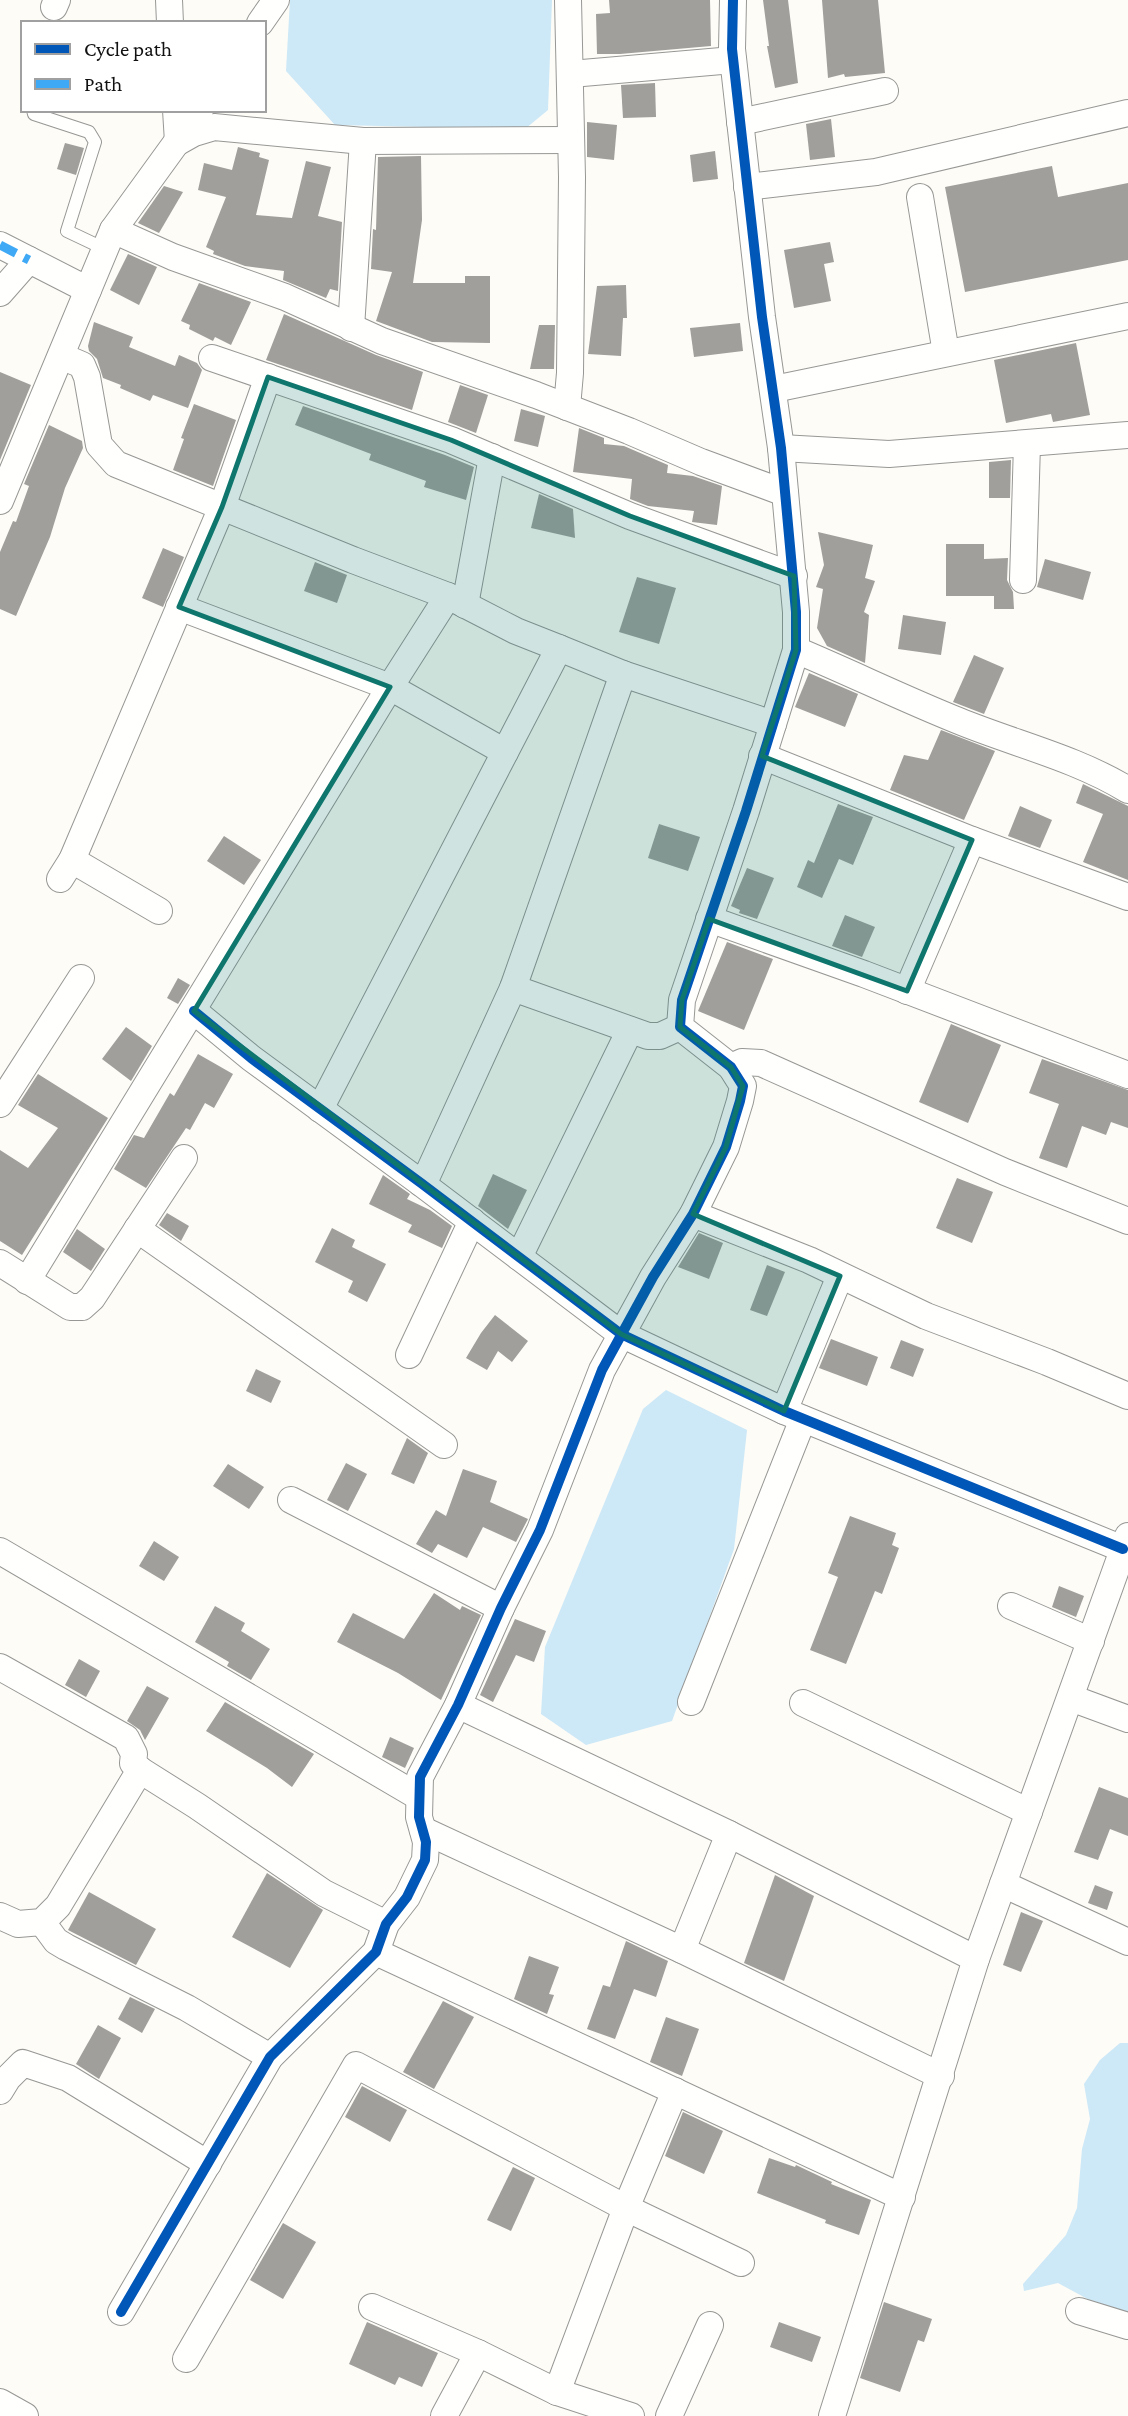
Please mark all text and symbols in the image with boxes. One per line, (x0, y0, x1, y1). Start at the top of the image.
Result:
legend (21, 21, 266, 112)
text: Cycle path (84, 37, 172, 61)
text: Path (84, 72, 122, 96)

